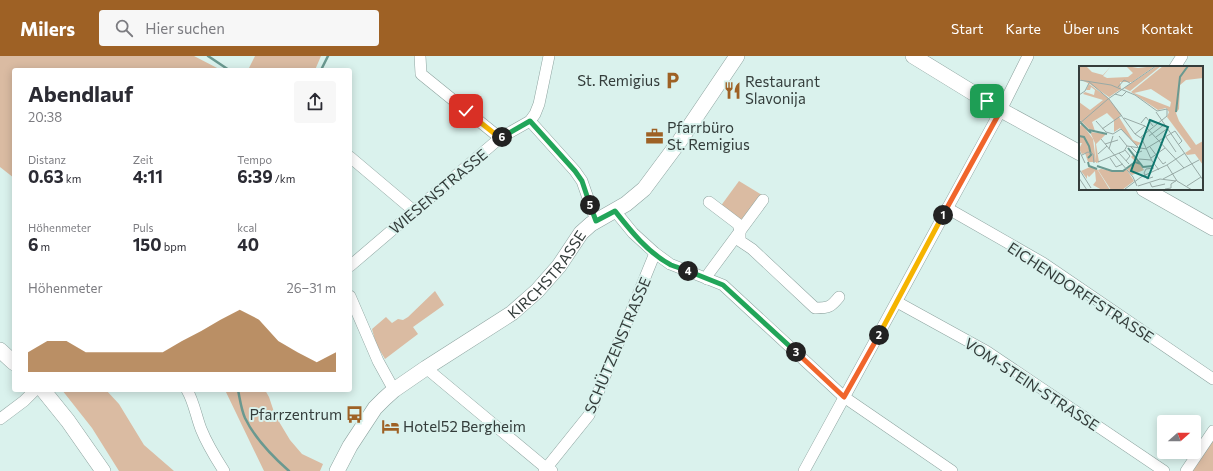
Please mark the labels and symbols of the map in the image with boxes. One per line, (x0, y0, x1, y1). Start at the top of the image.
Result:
inset map (1079, 66, 1203, 190)
parking icon: St. Remigius (663, 70, 683, 90)
place label: St. Remigius (577, 71, 660, 89)
place label: Restaurant Slavonija (745, 72, 820, 107)
restaurant icon: Restaurant Slavonija (722, 80, 742, 100)
pin (970, 84, 1004, 118)
pin (449, 94, 483, 128)
place label: Pfarrbüro St. Remigius (667, 118, 750, 153)
office icon: Pfarrbüro St. Remigius (644, 126, 664, 146)
pin: 6 (492, 127, 512, 147)
street label: WIESENSTRASSE (385, 145, 491, 237)
pin: 5 (580, 195, 600, 215)
pin: 1 (933, 205, 953, 225)
street label: KIRCHSTRASSE (504, 227, 589, 322)
street label: EICHENDORFFSTRASSE (1005, 238, 1157, 346)
pin: 4 (678, 261, 698, 281)
street label: SCHÜTZENSTRASSE (580, 274, 654, 416)
pin: 2 (869, 325, 889, 345)
street label: VOM-STEIN-STRASSE (961, 334, 1103, 434)
pin: 3 (786, 342, 806, 362)
bus stop icon: Pfarrzentrum (345, 404, 365, 424)
place label: Pfarrzentrum (249, 405, 342, 423)
north arrow (1157, 415, 1201, 459)
hotel icon: Hotel52 Bergheim (380, 416, 400, 436)
place label: Hotel52 Bergheim (403, 417, 526, 435)

